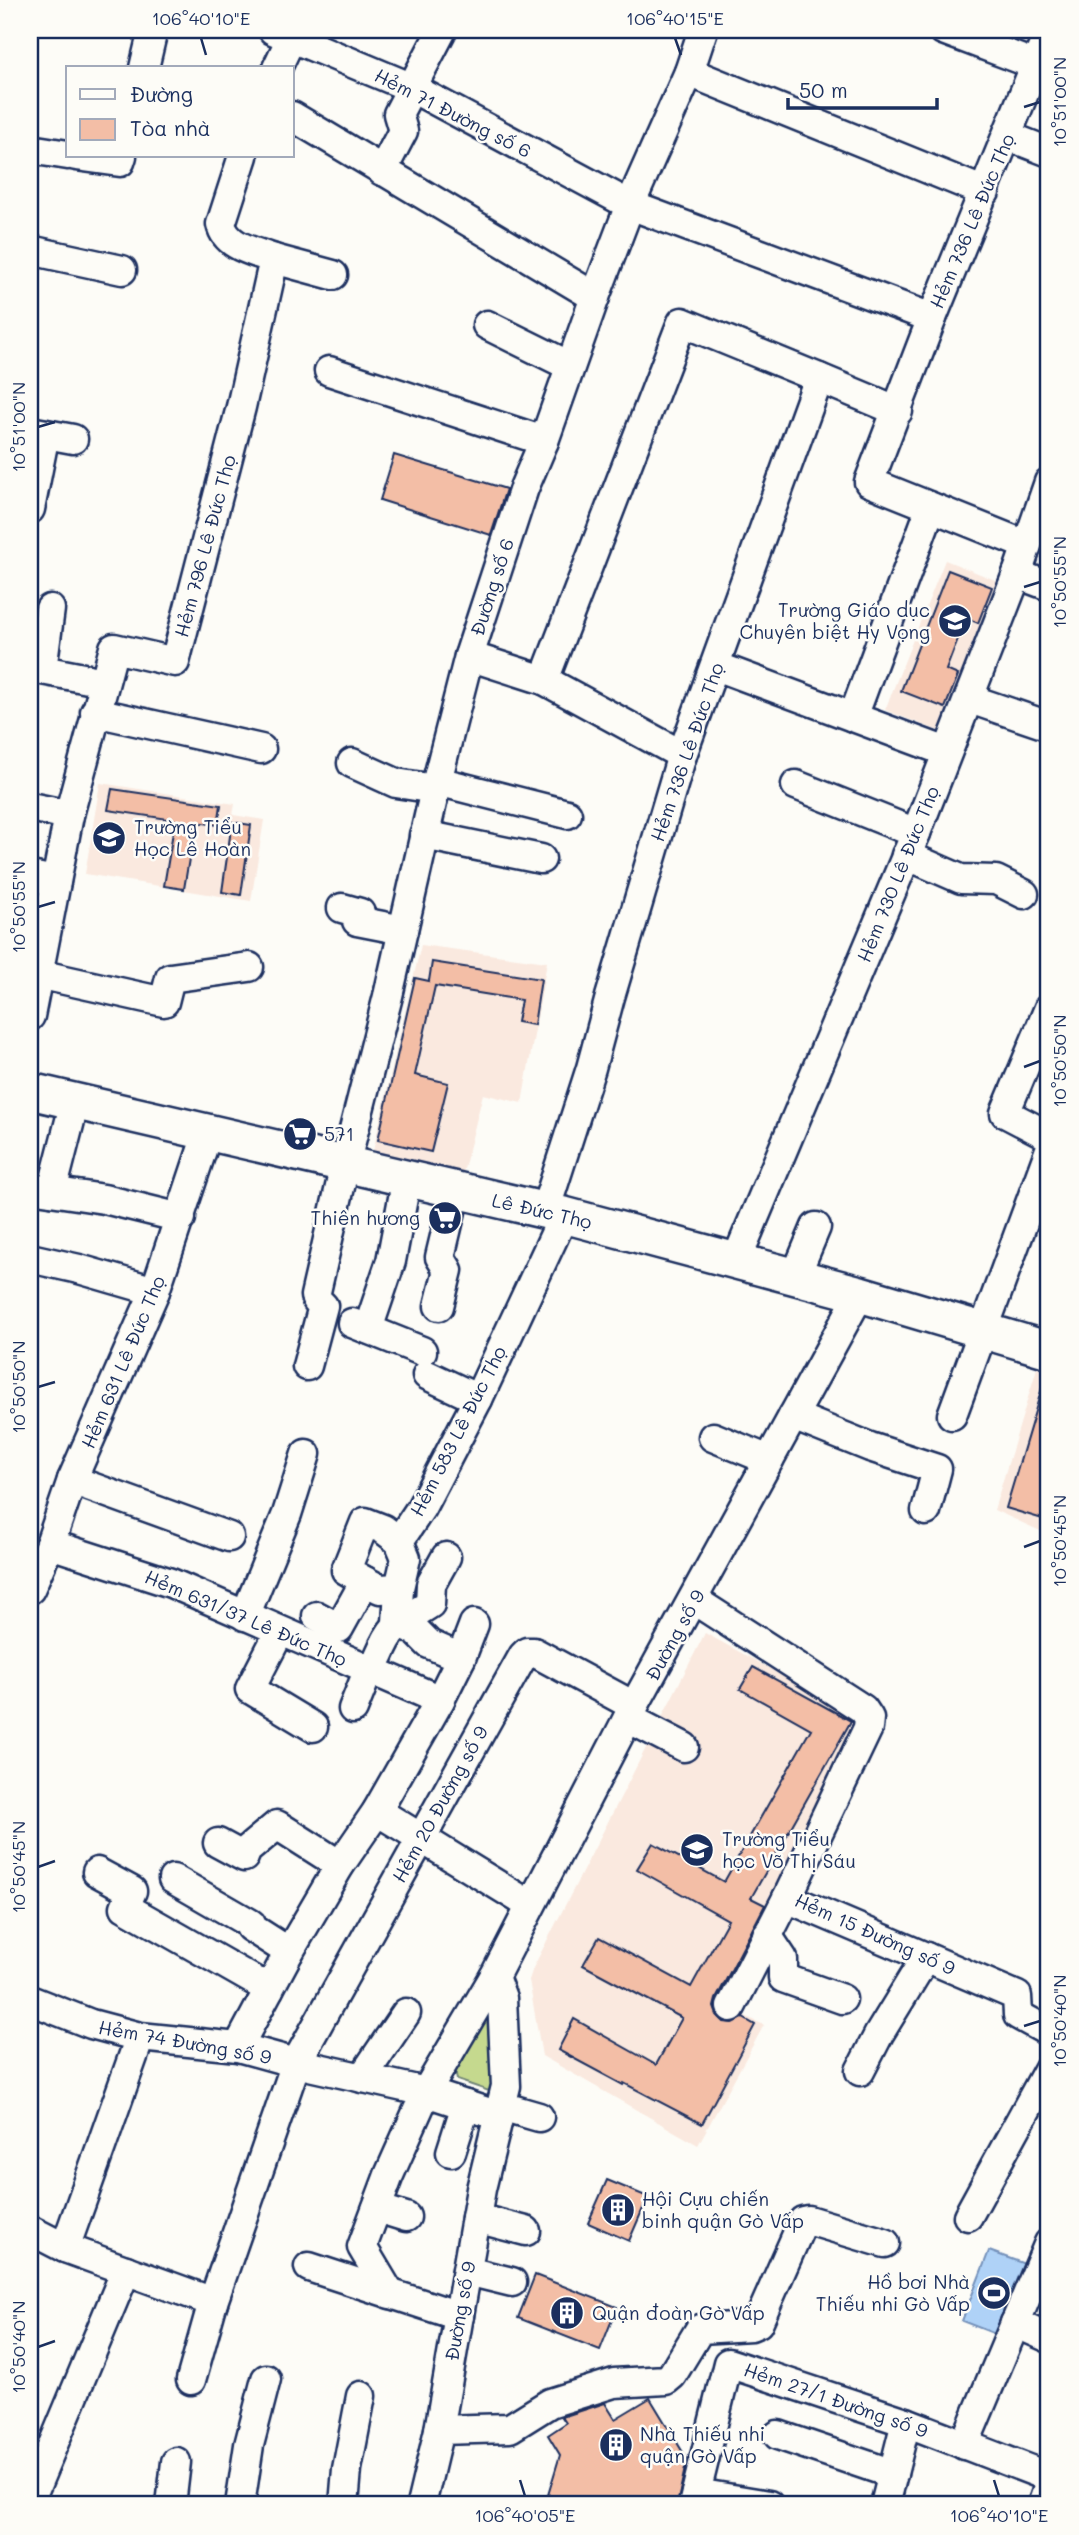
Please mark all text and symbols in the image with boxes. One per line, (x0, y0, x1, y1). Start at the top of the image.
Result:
text: 106°40'10"E (152, 6, 250, 30)
text: 106°40'15"E (626, 6, 724, 30)
text: 10°51'00"N (1047, 57, 1071, 147)
street label: Hẻm 71 Đường số 6 (371, 62, 536, 163)
legend (66, 66, 294, 158)
scale bar (788, 66, 937, 110)
text: 50 m (799, 76, 848, 103)
text: Đường (130, 80, 193, 107)
text: Tòa nhà (130, 114, 211, 141)
street label: Hẻm 736 Lê Đức Thọ (923, 130, 1020, 312)
text: 10°51'00"N (6, 382, 30, 472)
street label: Hẻm 796 Lê Đức Thọ (168, 452, 241, 640)
street label: Đường số 6 (464, 535, 519, 639)
text: 10°50'55"N (1047, 536, 1071, 628)
place label: Trường Giáo dục Chuyên biệt Hy Vọng (739, 597, 930, 644)
school or university icon: Trường Giáo dục Chuyên biệt Hy Vọng (936, 602, 974, 640)
street label: Hẻm 736 Lê Đức Thọ (644, 659, 729, 845)
street label: Hẻm 730 Lê Đức Thọ (851, 782, 944, 966)
place label: Trường Tiểu Học Lê Hoàn (134, 814, 251, 861)
school or university icon: Trường Tiểu Học Lê Hoàn (90, 819, 128, 857)
text: 10°50'55"N (6, 861, 30, 953)
text: 10°50'50"N (1047, 1015, 1071, 1107)
supermarket icon: 571 (281, 1115, 319, 1153)
place label: 571 (324, 1121, 354, 1146)
street label: Lê Đức Thọ (490, 1187, 594, 1234)
supermarket icon: Thiên hương (426, 1199, 464, 1237)
place label: Thiên hương (311, 1205, 420, 1230)
street label: Hẻm 631 Lê Đức Thọ (75, 1272, 170, 1452)
text: 10°50'50"N (6, 1341, 30, 1433)
street label: Hẻm 583 Lê Đức Thọ (404, 1341, 511, 1520)
text: 10°50'45"N (1047, 1495, 1071, 1587)
street label: Hẻm 631/37 Lê Đức Thọ (141, 1564, 351, 1671)
street label: Đường số 9 (639, 1585, 710, 1685)
street label: Hẻm 20 Đường số 9 (386, 1721, 493, 1887)
text: 10°50'45"N (6, 1821, 30, 1913)
place label: Trường Tiểu học Võ Thị Sáu (722, 1826, 856, 1873)
school or university icon: Trường Tiểu học Võ Thị Sáu (678, 1831, 716, 1869)
street label: Hẻm 15 Đường số 9 (791, 1887, 959, 1980)
text: 10°50'40"N (1047, 1975, 1071, 2067)
street label: Hẻm 74 Đường số 9 (97, 2014, 273, 2069)
place label: Hội Cựu chiến binh quận Gò Vấp (642, 2186, 804, 2233)
building icon: Hội Cựu chiến binh quận Gò Vấp (599, 2191, 637, 2229)
street label: Đường số 9 (438, 2259, 481, 2363)
place label: Hồ bơi Nhà Thiếu nhi Gò Vấp (816, 2269, 970, 2316)
sports icon: Hồ bơi Nhà Thiếu nhi Gò Vấp (975, 2274, 1013, 2312)
building icon: Quận đoàn Gò Vấp (548, 2294, 586, 2332)
place label: Quận đoàn Gò Vấp (592, 2300, 765, 2325)
text: 10°50'40"N (6, 2301, 30, 2393)
street label: Hẻm 27/1 Đường số 9 (741, 2356, 931, 2443)
place label: Nhà Thiếu nhi quận Gò Vấp (640, 2421, 765, 2468)
building icon: Nhà Thiếu nhi quận Gò Vấp (597, 2426, 635, 2464)
text: 106°40'05"E (475, 2503, 575, 2527)
text: 106°40'10"E (950, 2503, 1048, 2527)

